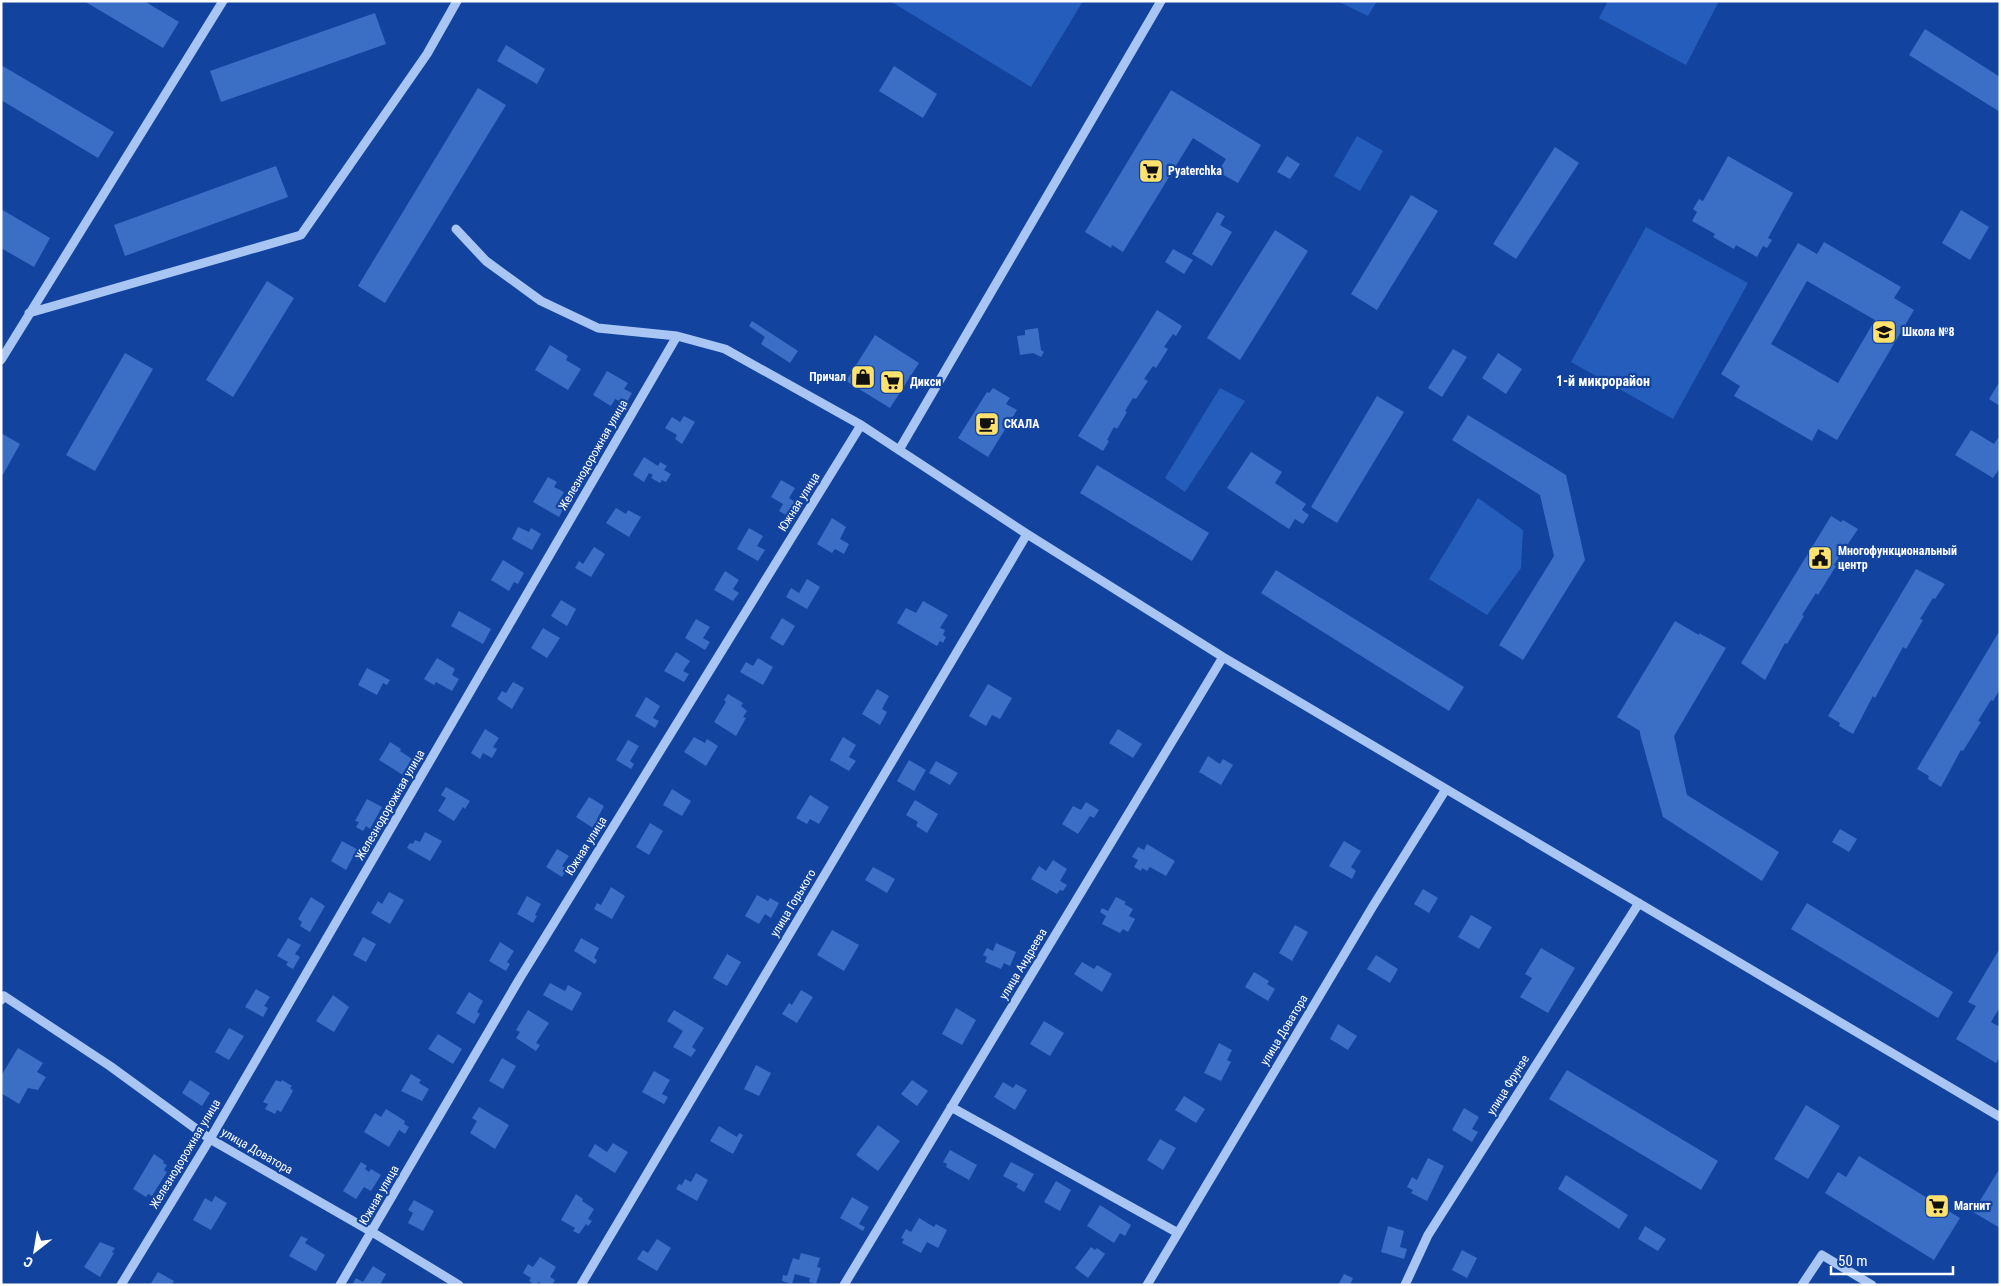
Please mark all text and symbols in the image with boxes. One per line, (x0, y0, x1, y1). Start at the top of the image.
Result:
supermarket icon: Pyaterchka (1138, 158, 1164, 184)
place label: Pyaterchka (1168, 164, 1222, 178)
school or university icon: Школа №8 (1871, 319, 1897, 345)
place label: Школа №8 (1902, 325, 1955, 339)
shop icon: Причал (850, 364, 876, 390)
supermarket icon: Дикси (879, 369, 905, 395)
place label: Причал (809, 370, 846, 384)
district label: 1-й микрорайон (1556, 373, 1650, 389)
place label: Дикси (910, 375, 941, 389)
street label: Железнодорожная улица (556, 397, 631, 513)
cafe icon: СКАЛА (974, 411, 1000, 437)
place label: СКАЛА (1004, 417, 1040, 431)
street label: Южная улица (775, 470, 823, 534)
place label: Многофункциональный центр (1838, 544, 1957, 572)
public building icon: Многофункциональный центр (1807, 545, 1833, 571)
street label: Железнодорожная улица (353, 747, 428, 863)
street label: Южная улица (562, 814, 610, 878)
street label: улица Горького (767, 867, 819, 939)
street label: улица Андреева (996, 926, 1050, 1002)
street label: улица Доватора (1257, 992, 1311, 1068)
street label: улица Фрунзе (1484, 1052, 1532, 1117)
street label: Железнодорожная улица (147, 1096, 223, 1211)
street label: улица Доватора (219, 1125, 295, 1177)
street label: Южная улица (356, 1162, 402, 1227)
supermarket icon: Магнит (1924, 1193, 1950, 1219)
place label: Магнит (1954, 1199, 1991, 1213)
north arrow (10, 1226, 60, 1276)
scale bar (1831, 1244, 1954, 1276)
text: 50 m (1838, 1252, 1868, 1270)
text: С (21, 1253, 36, 1271)

